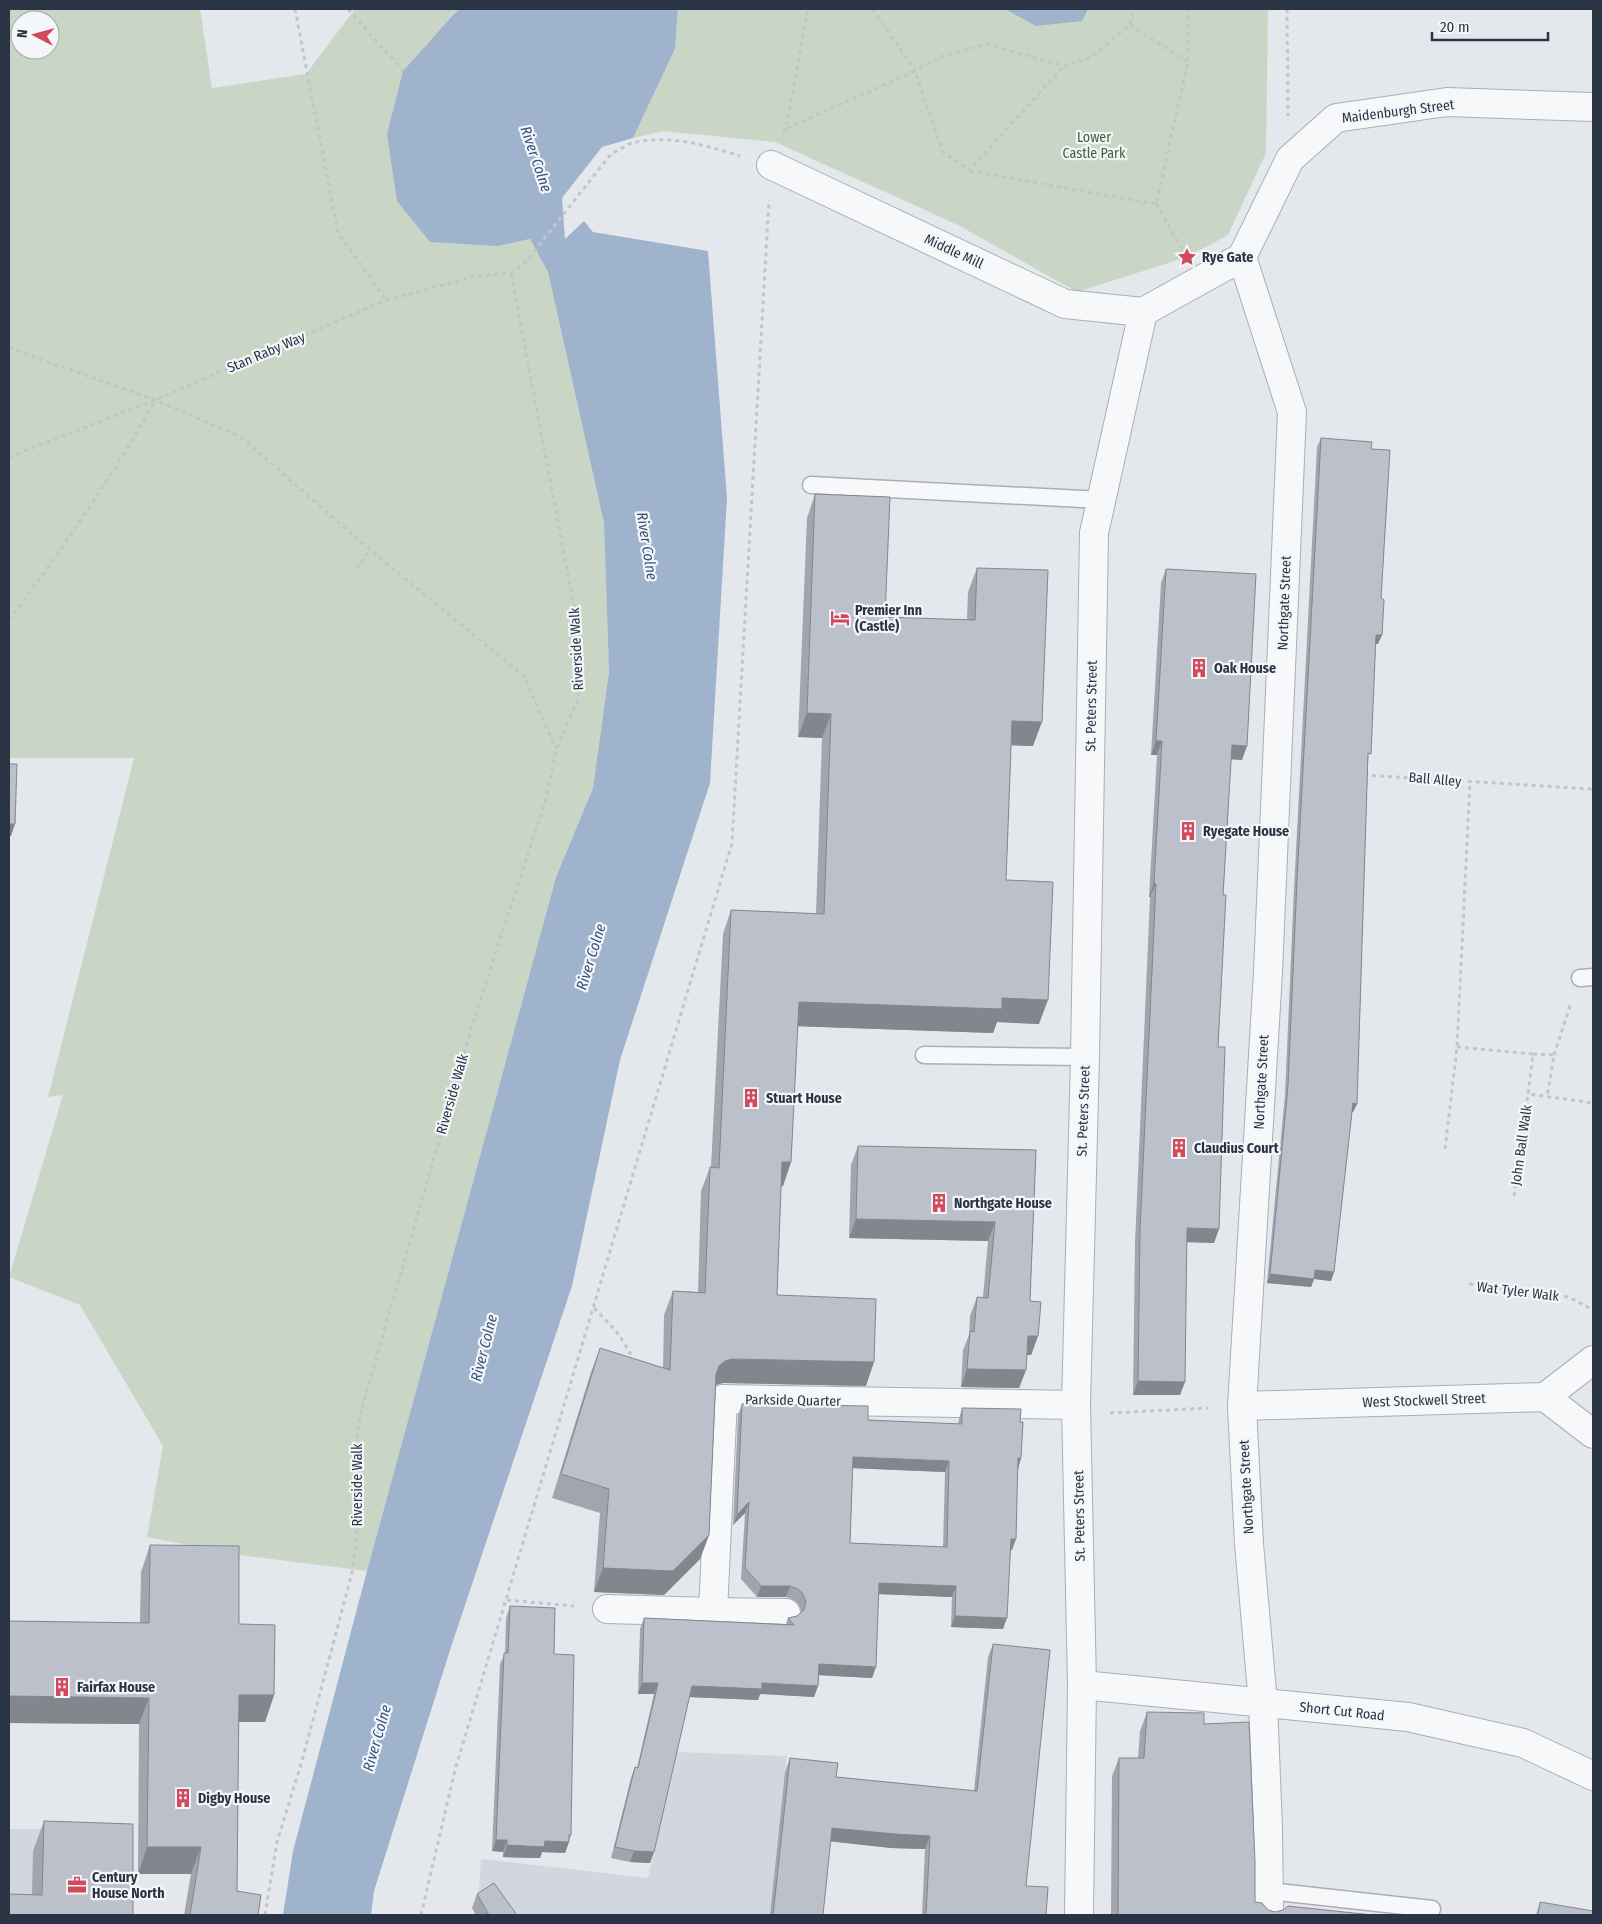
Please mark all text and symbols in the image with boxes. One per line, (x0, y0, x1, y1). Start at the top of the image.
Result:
north arrow (10, 10, 60, 60)
scale bar (1432, 10, 1548, 42)
text: 20 m (1440, 18, 1470, 36)
text: N (14, 29, 31, 39)
street label: Maidenburgh Street (1341, 96, 1456, 127)
water label: River Colne (516, 124, 556, 194)
park label: Lower Castle Park (1063, 129, 1126, 162)
street label: Middle Mill (922, 230, 986, 273)
place icon: Rye Gate (1176, 246, 1198, 268)
place label: Rye Gate (1202, 249, 1253, 266)
street label: Stan Raby Way (225, 328, 308, 377)
water label: River Colne (633, 511, 661, 581)
street label: Northgate Street (1274, 555, 1295, 651)
place label: Premier Inn (Castle) (855, 602, 922, 635)
street label: Riverside Walk (566, 607, 587, 691)
hotel icon: Premier Inn (Castle) (829, 607, 851, 629)
building icon: Oak House (1188, 657, 1210, 679)
street label: St. Peters Street (1082, 660, 1101, 752)
place label: Oak House (1214, 660, 1276, 677)
street label: Ball Alley (1408, 769, 1463, 790)
building icon: Ryegate House (1177, 820, 1199, 842)
place label: Ryegate House (1203, 823, 1289, 840)
water label: River Colne (572, 922, 610, 992)
street label: Northgate Street (1251, 1034, 1272, 1130)
street label: Riverside Walk (433, 1051, 472, 1136)
street label: St. Peters Street (1073, 1065, 1094, 1157)
building icon: Stuart House (740, 1087, 762, 1109)
place label: Stuart House (766, 1090, 842, 1107)
street label: John Ball Walk (1507, 1103, 1536, 1187)
building icon: Claudius Court (1168, 1137, 1190, 1159)
place label: Claudius Court (1194, 1140, 1280, 1157)
building icon: Northgate House (928, 1192, 950, 1214)
place label: Northgate House (954, 1195, 1052, 1212)
street label: Wat Tyler Walk (1476, 1278, 1560, 1305)
water label: River Colne (467, 1313, 501, 1383)
street label: West Stockwell Street (1362, 1390, 1486, 1411)
street label: Parkside Quarter (745, 1391, 841, 1410)
street label: Northgate Street (1236, 1439, 1257, 1535)
street label: Riverside Walk (349, 1443, 366, 1527)
street label: St. Peters Street (1070, 1470, 1089, 1562)
building icon: Fairfax House (51, 1676, 73, 1698)
place label: Fairfax House (77, 1679, 155, 1696)
street label: Short Cut Road (1299, 1699, 1385, 1724)
water label: River Colne (359, 1703, 395, 1773)
building icon: Digby House (172, 1787, 194, 1809)
place label: Digby House (198, 1790, 270, 1807)
place label: Century House North (92, 1869, 165, 1902)
office icon: Century House North (66, 1874, 88, 1896)

